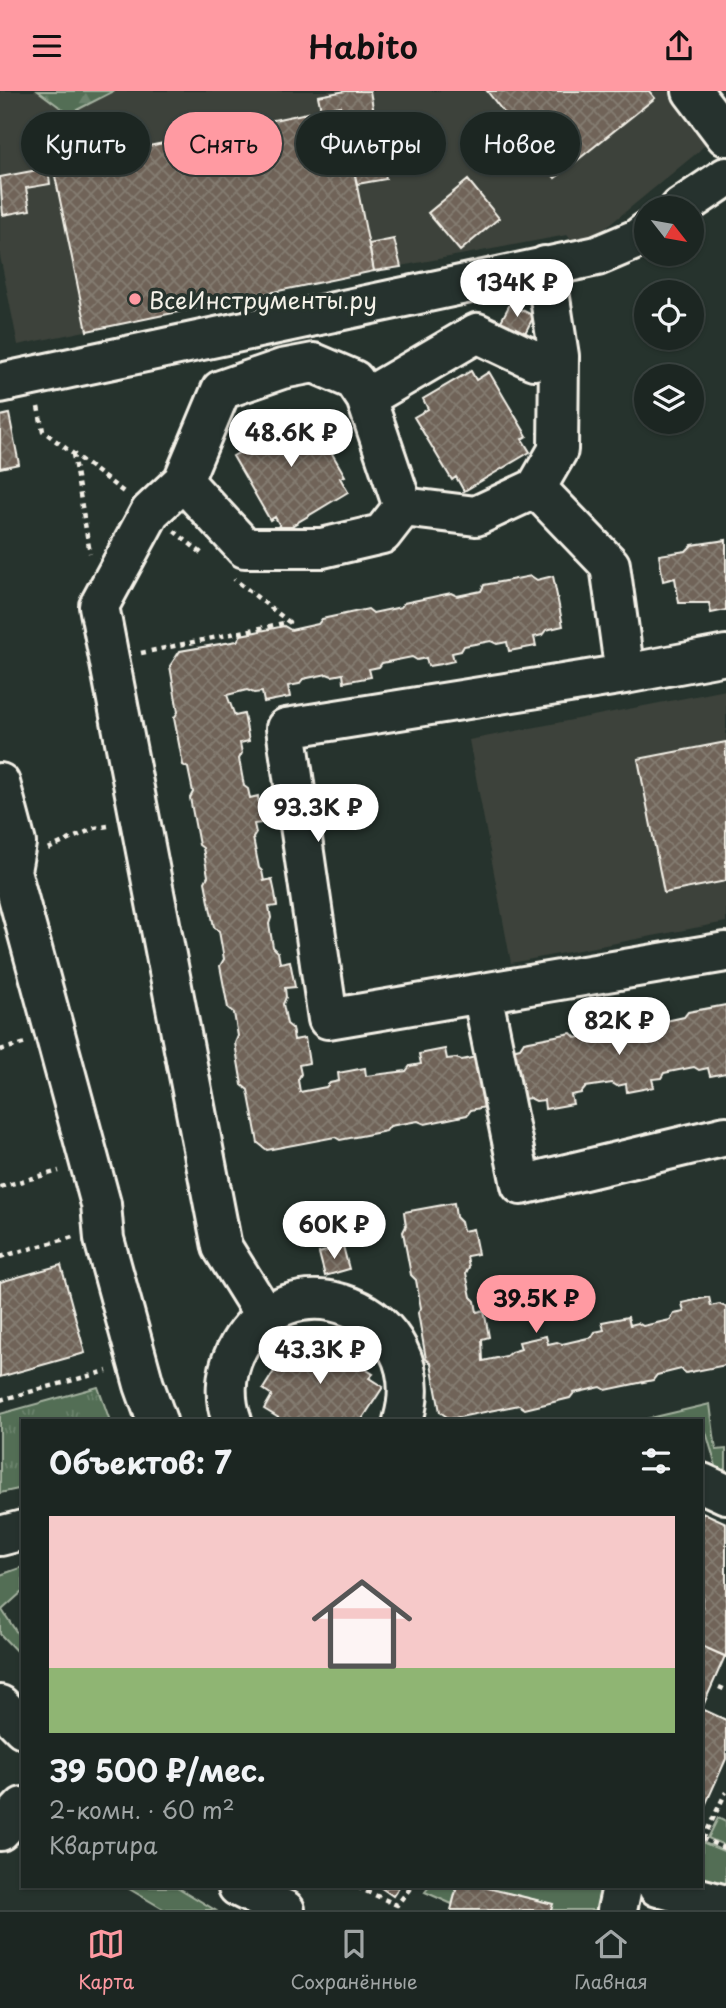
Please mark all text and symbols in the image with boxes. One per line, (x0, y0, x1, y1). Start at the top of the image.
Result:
text: Habito (308, 22, 418, 70)
icon: menu (28, 27, 66, 65)
icon: share (660, 27, 698, 65)
chip: Купить (21, 112, 150, 175)
chip: Снять (164, 112, 282, 175)
chip: Фильтры (296, 112, 446, 175)
chip: Новое (460, 112, 580, 175)
north arrow (634, 196, 704, 266)
map controls (634, 196, 704, 434)
pin: 134K ₽ (460, 259, 574, 319)
text: 134K ₽ (476, 264, 558, 299)
button: locate (634, 280, 704, 350)
place label: ВсеИнструменты.ру (149, 282, 377, 317)
marker: ВсеИнструменты.ру (127, 291, 143, 307)
button: layers (634, 364, 704, 434)
pin: 48.6K ₽ (226, 409, 356, 469)
text: 48.6K ₽ (245, 414, 337, 449)
pin: 93.3K ₽ (253, 785, 383, 844)
text: 93.3K ₽ (274, 789, 362, 824)
pin: 82K ₽ (570, 997, 668, 1057)
text: 82K ₽ (584, 1002, 654, 1037)
pin: 60K ₽ (285, 1201, 383, 1261)
text: 60K ₽ (299, 1206, 369, 1241)
pin: 39.5K ₽ (471, 1275, 601, 1335)
text: 39.5K ₽ (493, 1280, 579, 1315)
pin: 43.3K ₽ (255, 1327, 385, 1386)
text: 43.3K ₽ (275, 1331, 365, 1366)
text: Объектов: 7 (49, 1439, 232, 1484)
icon: filters (637, 1442, 675, 1480)
icon: home (299, 1561, 425, 1687)
text: 39 500 ₽/мес. (49, 1747, 266, 1792)
text: 2-комн. · 60 m² (49, 1792, 235, 1827)
text: Квартира (49, 1827, 157, 1862)
tab: Карта (78, 1925, 134, 1995)
tab: Сохранённые (291, 1925, 418, 1995)
tab: Главная (574, 1925, 648, 1995)

